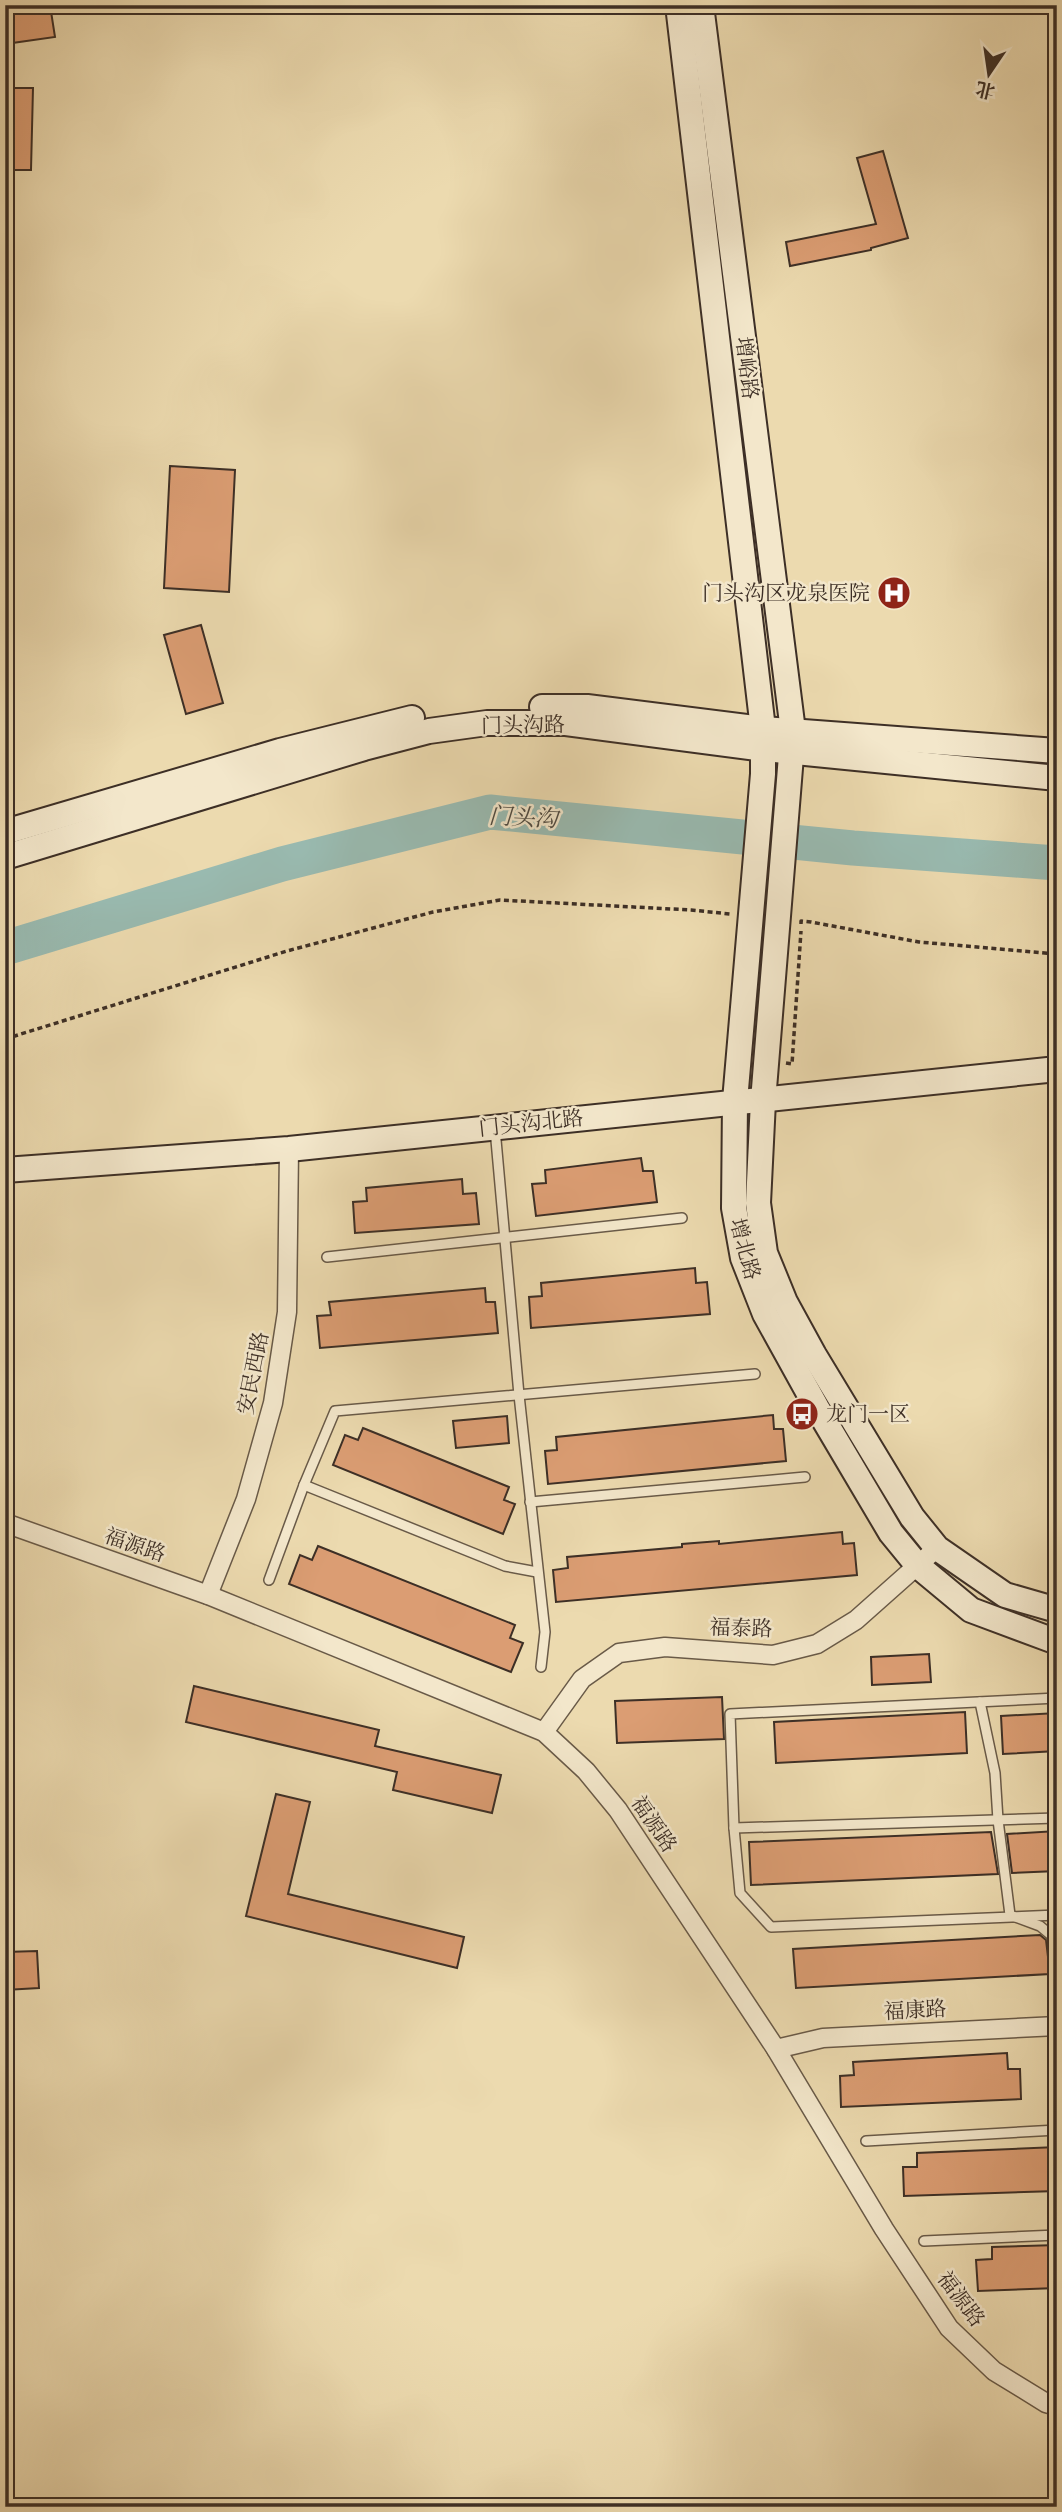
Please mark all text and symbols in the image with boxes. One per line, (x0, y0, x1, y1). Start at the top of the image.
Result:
north arrow (954, 38, 1024, 108)
text: 北 (973, 77, 997, 103)
street label: 增峪路 (730, 335, 764, 401)
hospital icon: 门头沟区龙泉医院 (875, 574, 913, 612)
place label: 门头沟区龙泉医院 (702, 580, 870, 606)
street label: 门头沟路 (481, 711, 565, 739)
water label: 门头沟 (488, 801, 561, 833)
street label: 门头沟北路 (477, 1105, 585, 1141)
street label: 增北路 (724, 1215, 766, 1283)
street label: 安民西路 (232, 1329, 274, 1417)
bus stop icon: 龙门一区 (783, 1395, 821, 1433)
place label: 龙门一区 (826, 1401, 910, 1427)
street label: 福源路 (101, 1522, 169, 1568)
street label: 福泰路 (709, 1614, 773, 1642)
street label: 福源路 (626, 1791, 682, 1857)
street label: 福康路 (883, 1995, 947, 2025)
street label: 福源路 (932, 2266, 990, 2332)

